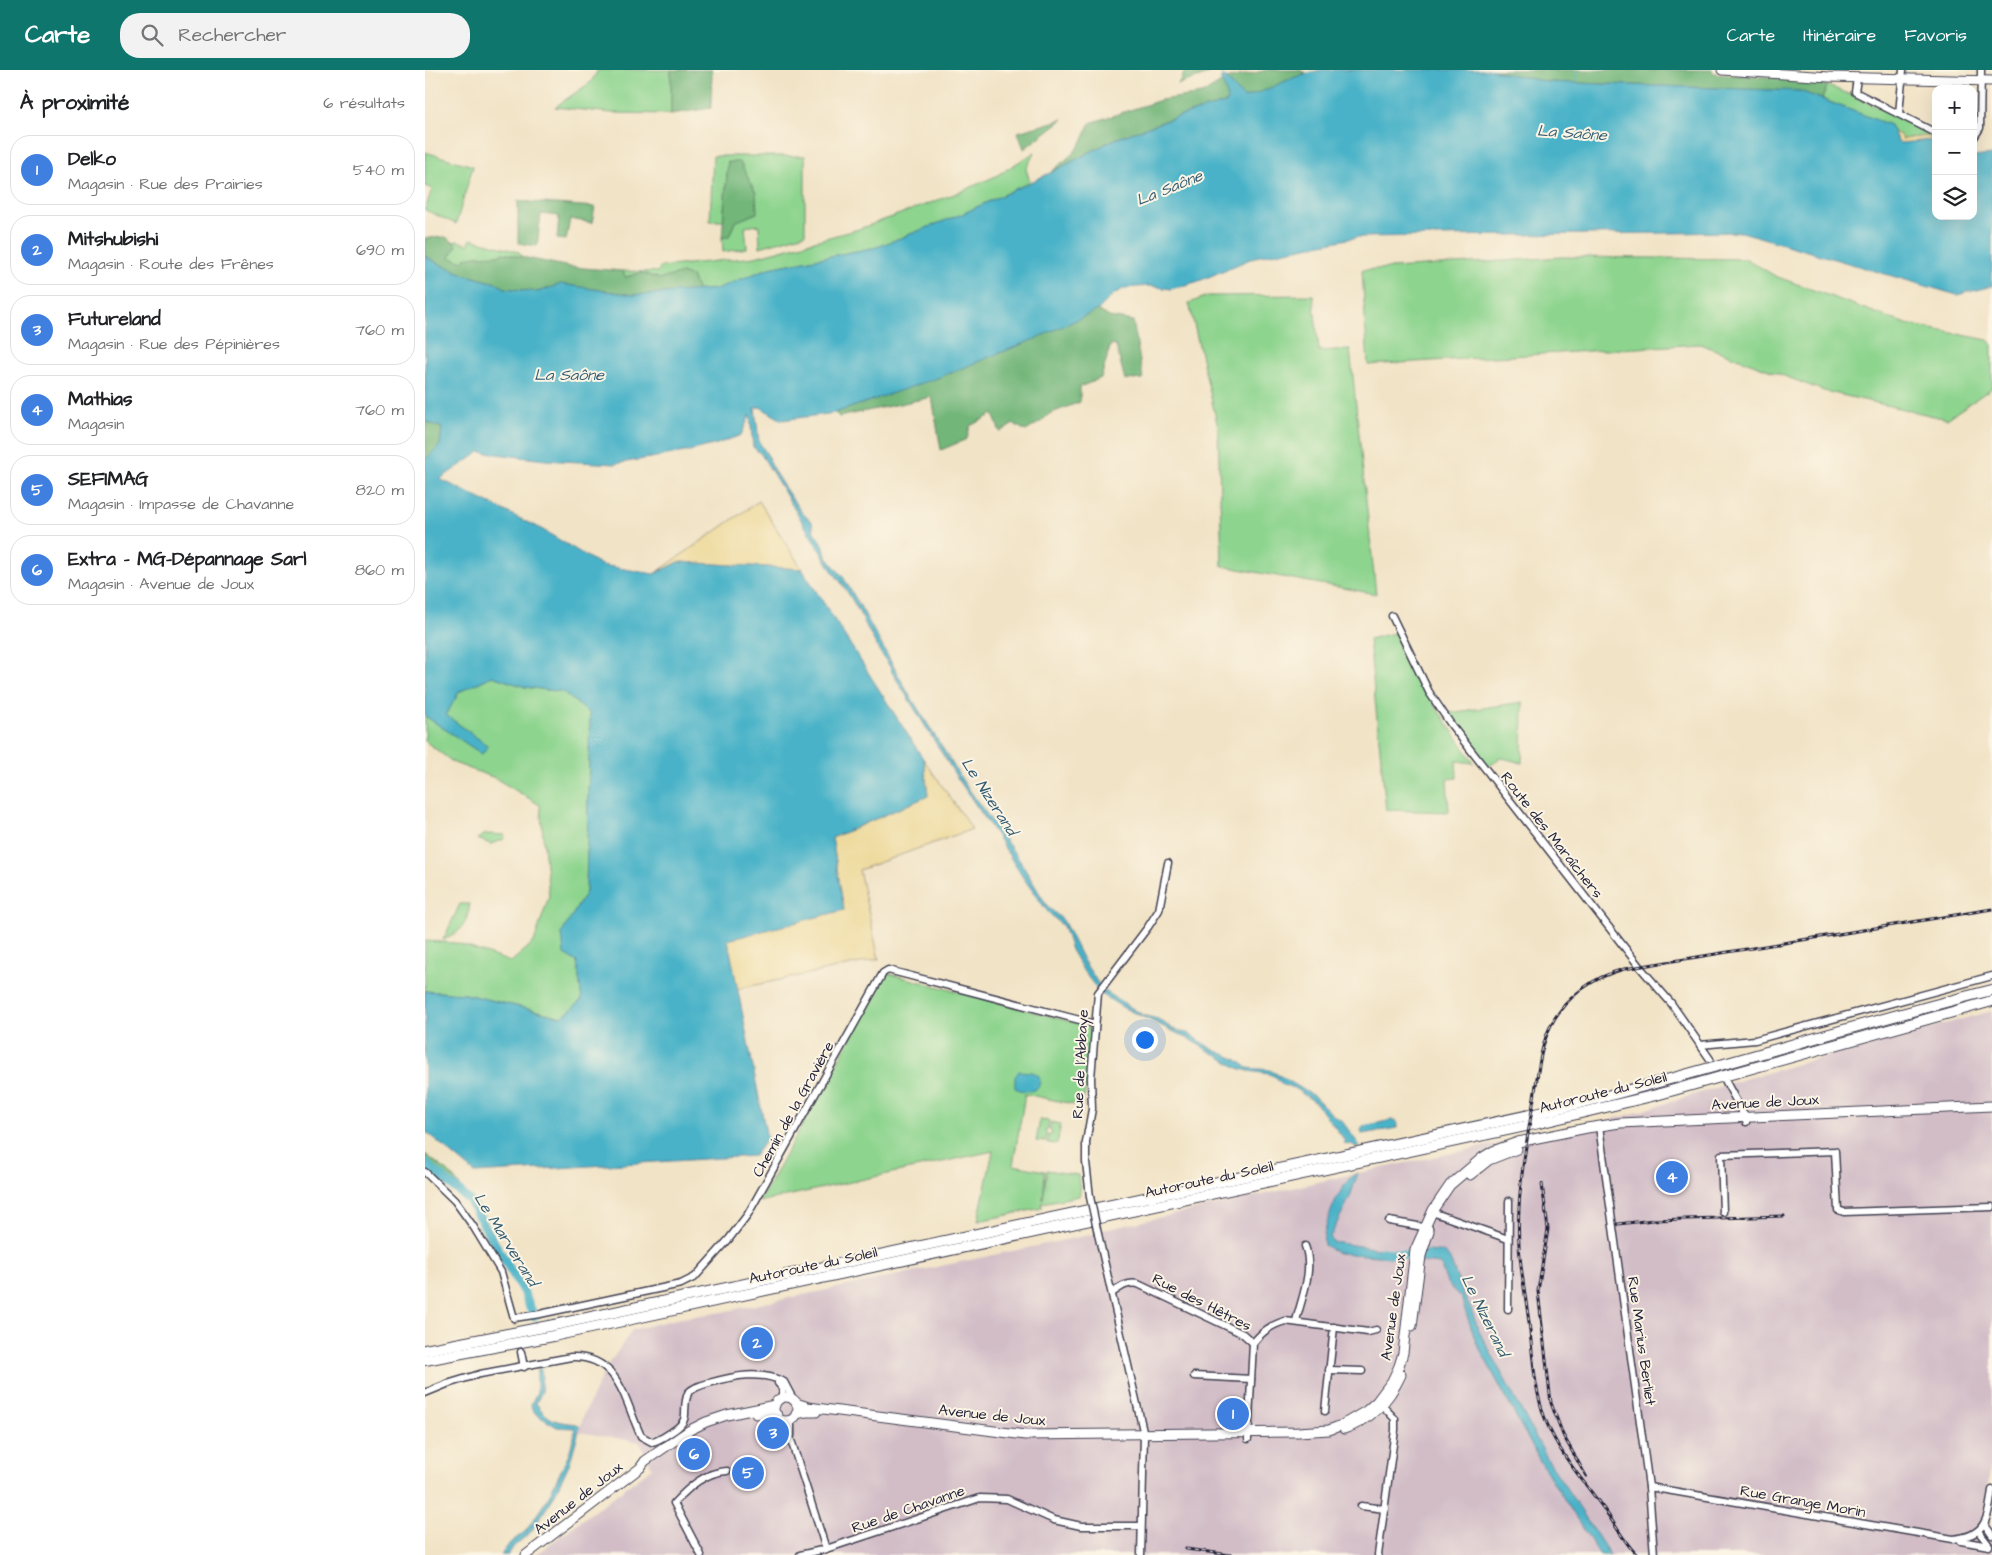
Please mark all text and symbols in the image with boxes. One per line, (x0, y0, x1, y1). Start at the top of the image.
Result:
search box (120, 13, 470, 58)
text: Carte (25, 18, 90, 52)
icon: search (138, 21, 166, 49)
text: Rechercher (178, 22, 286, 49)
text: Carte (1726, 23, 1775, 48)
text: Itinéraire (1803, 23, 1876, 48)
text: Favoris (1904, 23, 1967, 48)
map controls (1932, 85, 1977, 220)
button: + (1932, 85, 1977, 130)
text: À proximité (20, 88, 129, 117)
text: 6 résultats (323, 92, 405, 114)
water label: La Saône (1536, 120, 1609, 146)
button: − (1932, 130, 1977, 175)
text: Delko (68, 146, 116, 173)
text: 1 (36, 159, 38, 181)
text: 540 m (353, 159, 404, 181)
water label: La Saône (1133, 164, 1207, 211)
text: Magasin · Rue des Prairies (68, 173, 263, 195)
button: layers (1932, 175, 1977, 220)
text: Mitshubishi (68, 226, 158, 253)
text: 2 (32, 239, 42, 261)
text: 690 m (356, 239, 404, 261)
text: Magasin · Route des Frênes (68, 253, 274, 275)
text: Futureland (68, 306, 161, 333)
text: 3 (33, 319, 41, 341)
text: 760 m (355, 319, 404, 341)
text: Magasin · Rue des Pépinières (68, 333, 280, 355)
water label: La Saône (534, 364, 605, 386)
text: Mathias (68, 386, 133, 413)
text: 4 (32, 399, 42, 421)
text: 760 m (355, 399, 404, 421)
text: Magasin (68, 413, 124, 435)
text: SEFIMAG (68, 466, 149, 493)
text: 5 (31, 479, 43, 501)
text: 820 m (356, 479, 404, 501)
text: Magasin · Impasse de Chavanne (68, 493, 294, 515)
text: Extra - MG-Dépannage Sarl (68, 546, 306, 573)
text: 6 (32, 559, 42, 581)
text: 860 m (355, 559, 404, 581)
text: Magasin · Avenue de Joux (68, 573, 254, 595)
water label: Le Nizerand (956, 754, 1024, 842)
street label: Route des Maraîchers (1496, 768, 1608, 903)
street label: Rue de l'Abbaye (1067, 1009, 1095, 1119)
your location (1132, 1027, 1158, 1053)
street label: Chemin de la Gravière (747, 1038, 840, 1181)
street label: Autoroute du Soleil (1537, 1066, 1669, 1118)
street label: Avenue de Joux (1711, 1089, 1820, 1116)
street label: Autoroute du Soleil (1143, 1156, 1275, 1203)
pin: 4 (1656, 1158, 1688, 1196)
water label: Le Marverand (469, 1189, 545, 1293)
street label: Autoroute du Soleil (747, 1242, 879, 1289)
street label: Avenue de Joux (1376, 1251, 1412, 1362)
street label: Rue des Hêtres (1148, 1268, 1255, 1337)
water label: Le Nizerand (1456, 1271, 1516, 1362)
street label: Rue Marius Berliet (1622, 1275, 1661, 1407)
pin: 2 (741, 1324, 773, 1362)
pin: 1 (1217, 1395, 1249, 1433)
street label: Avenue de Joux (937, 1399, 1047, 1432)
pin: 3 (757, 1414, 789, 1452)
pin: 6 (678, 1435, 710, 1473)
pin: 5 (732, 1454, 764, 1492)
street label: Avenue de Joux (529, 1456, 628, 1540)
street label: Rue de Chavanne (849, 1480, 968, 1539)
street label: Rue Grange Morin (1738, 1480, 1868, 1524)

